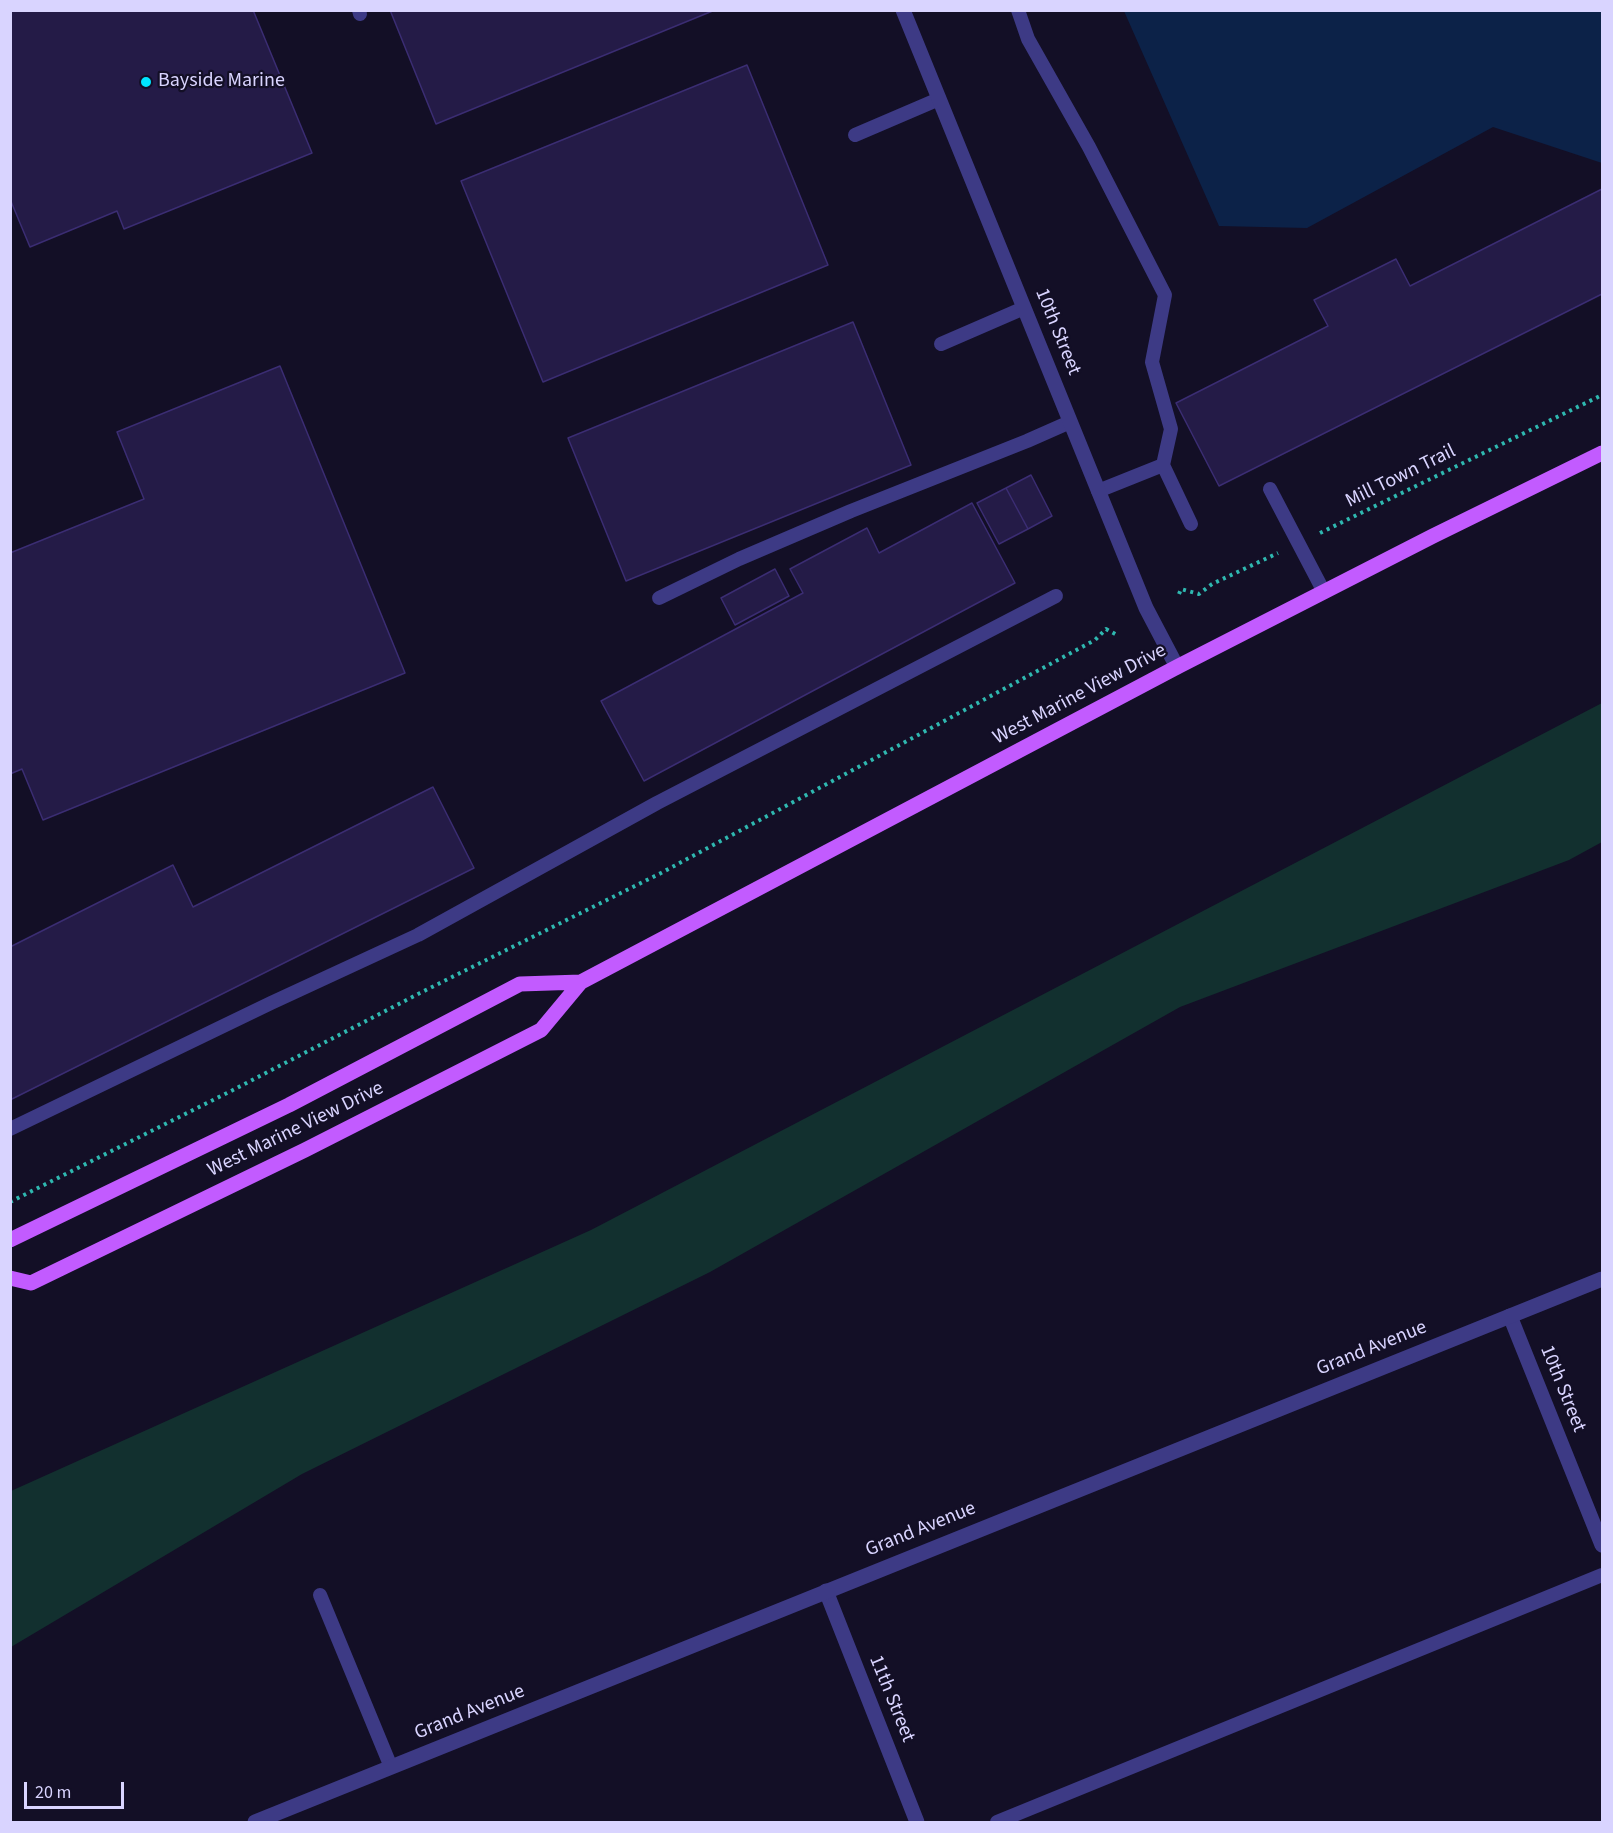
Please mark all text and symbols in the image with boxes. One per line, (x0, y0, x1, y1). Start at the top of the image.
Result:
place label: Bayside Marine (158, 70, 285, 94)
marker: Bayside Marine (139, 75, 153, 89)
street label: 10th Street (1029, 285, 1085, 379)
street label: Mill Town Trail (1342, 440, 1460, 514)
street label: West Marine View Drive (989, 639, 1171, 751)
street label: West Marine View Drive (204, 1077, 388, 1183)
street label: Grand Avenue (1313, 1316, 1431, 1382)
street label: 10th Street (1534, 1342, 1590, 1436)
street label: Grand Avenue (862, 1497, 980, 1563)
street label: 11th Street (863, 1652, 919, 1746)
street label: Grand Avenue (411, 1680, 529, 1746)
scale bar (27, 1770, 128, 1808)
text: 20 m (35, 1780, 71, 1805)

